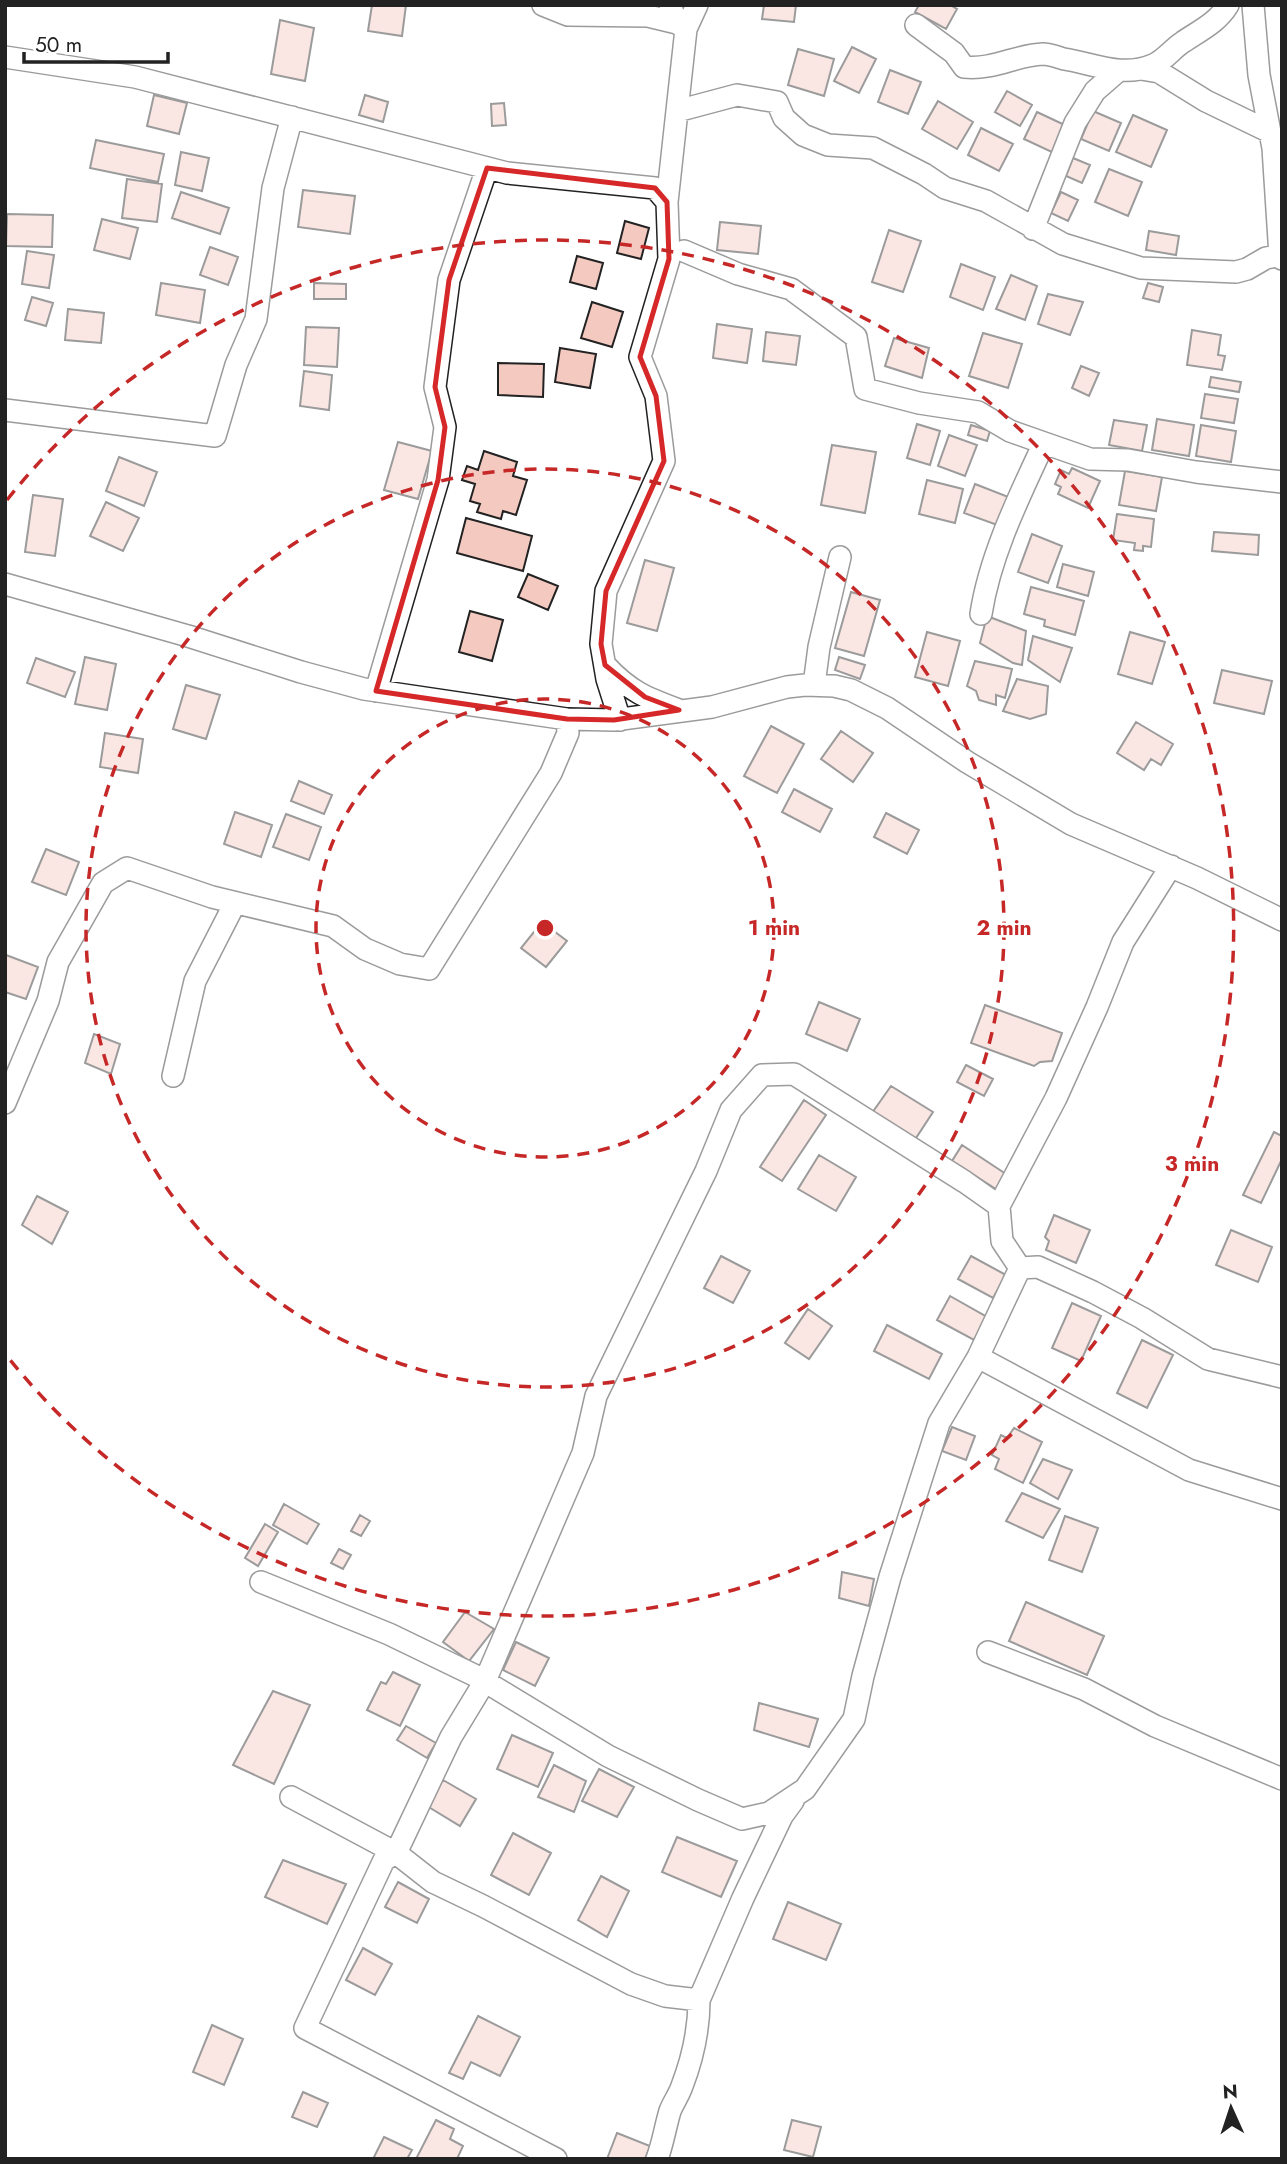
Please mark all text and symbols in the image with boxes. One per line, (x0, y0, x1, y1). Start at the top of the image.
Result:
scale bar (24, 21, 168, 65)
text: 50 m (35, 30, 82, 60)
text: 1 min (748, 913, 800, 943)
text: 2 min (976, 913, 1032, 943)
centre of rings (533, 916, 557, 940)
text: 3 min (1165, 1149, 1219, 1179)
north arrow (1196, 2073, 1266, 2143)
text: N (1222, 2078, 1238, 2105)

